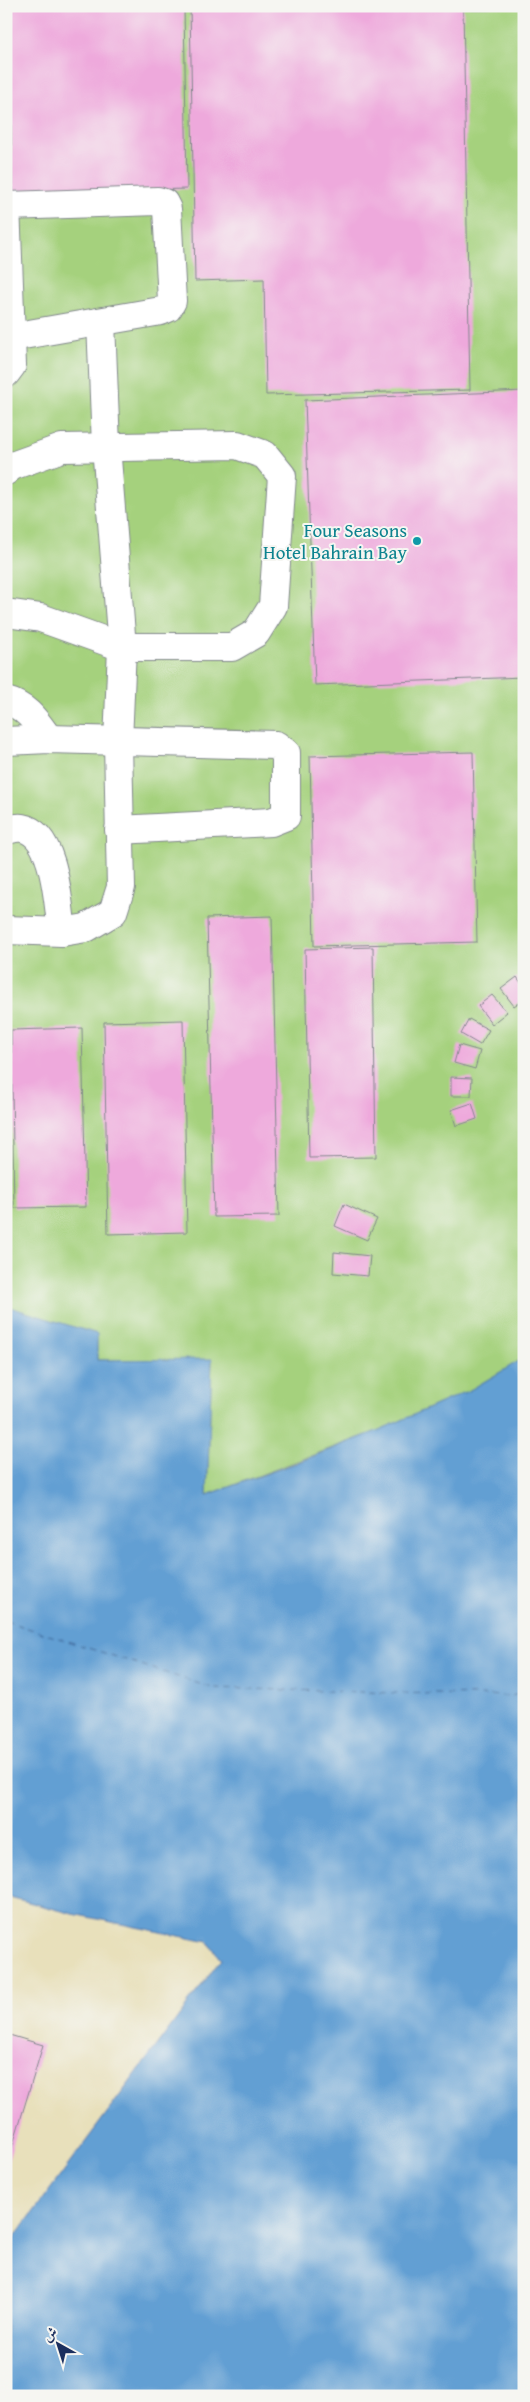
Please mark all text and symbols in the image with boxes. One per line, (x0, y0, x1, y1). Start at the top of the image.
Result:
place label: Four Seasons Hotel Bahrain Bay (263, 516, 408, 566)
marker: Four Seasons Hotel Bahrain Bay (411, 535, 423, 547)
north arrow (32, 2320, 82, 2370)
text: ش (38, 2322, 62, 2346)

